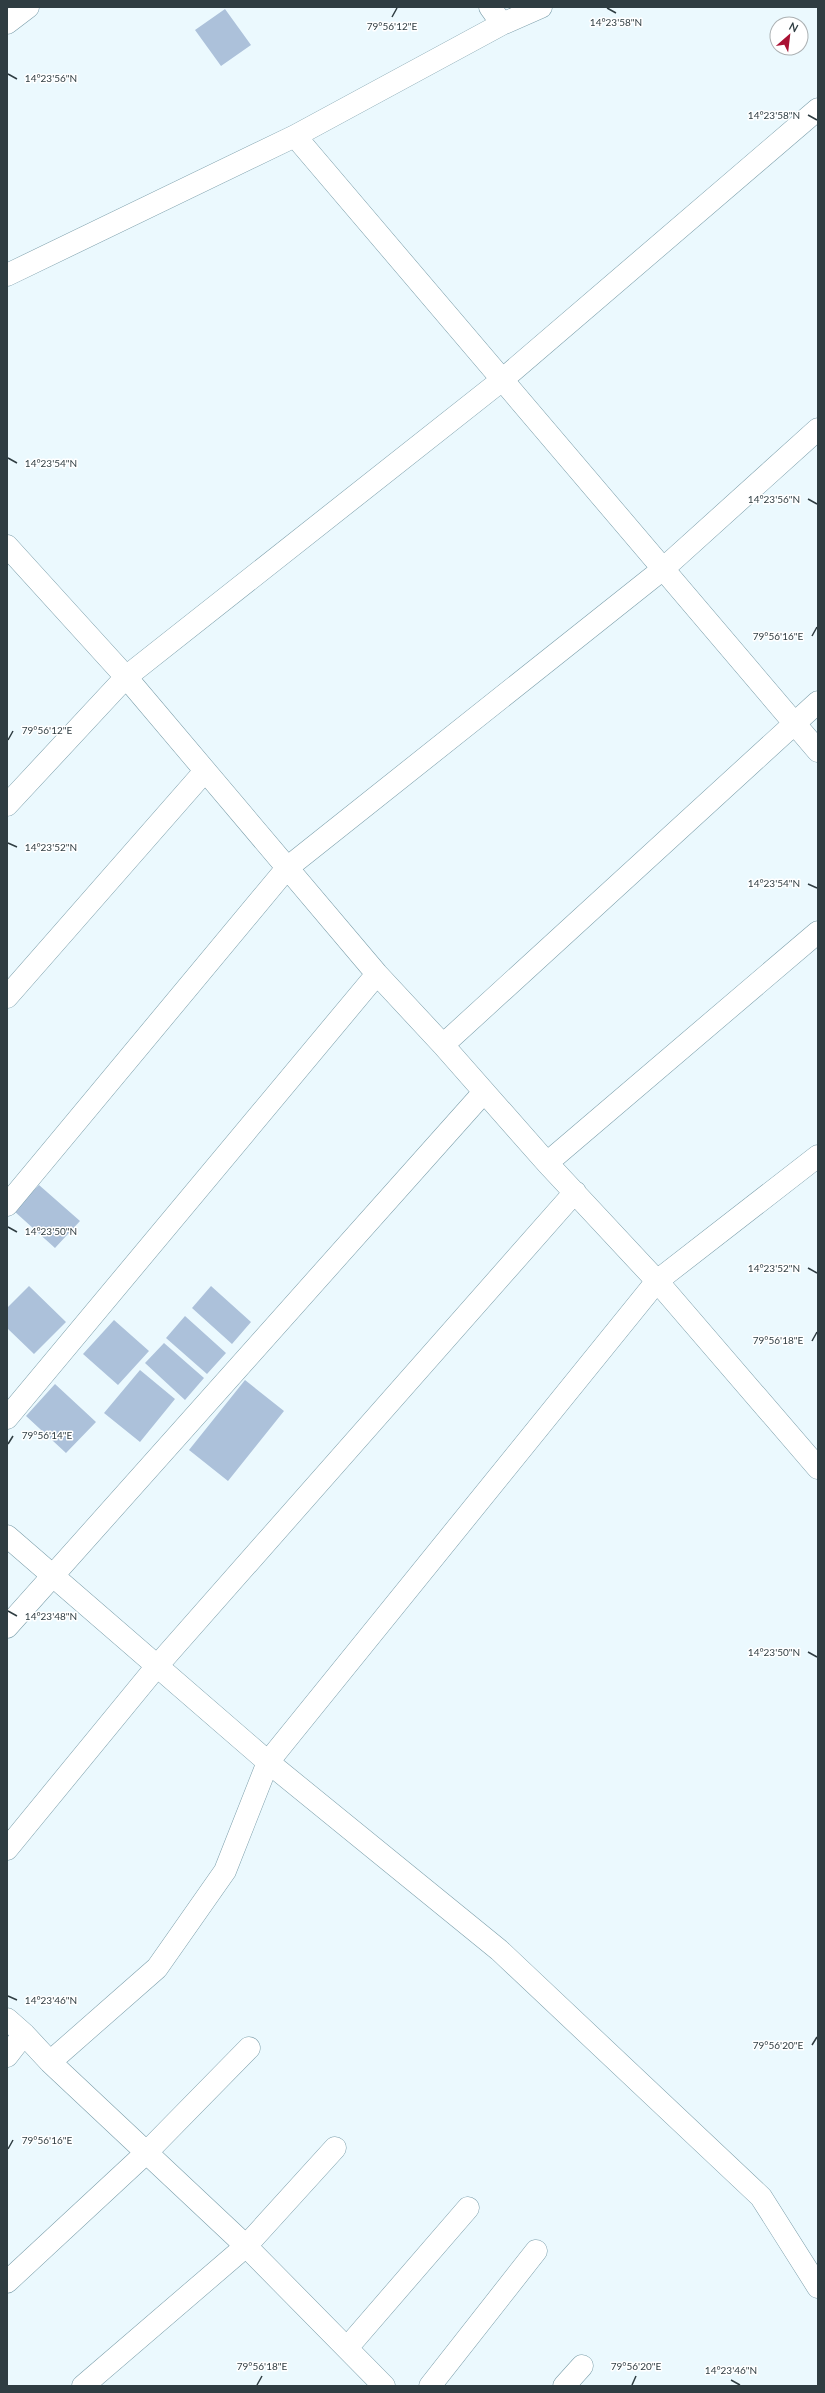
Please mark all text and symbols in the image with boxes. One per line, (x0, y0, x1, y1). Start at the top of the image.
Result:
text: 14°23'58"N (590, 16, 642, 28)
north arrow (769, 16, 809, 56)
text: N (787, 19, 801, 34)
text: 79°56'12"E (367, 20, 417, 32)
text: 14°23'56"N (25, 72, 77, 84)
text: 14°23'58"N (748, 109, 800, 121)
text: 14°23'54"N (25, 457, 77, 469)
text: 14°23'56"N (748, 493, 800, 505)
text: 79°56'16"E (753, 630, 803, 642)
text: 79°56'12"E (22, 724, 72, 736)
text: 14°23'52"N (25, 841, 77, 853)
text: 14°23'54"N (748, 877, 800, 889)
text: 14°23'50"N (25, 1225, 77, 1237)
text: 14°23'52"N (748, 1262, 800, 1274)
text: 79°56'18"E (753, 1334, 803, 1346)
text: 79°56'14"E (22, 1429, 72, 1441)
text: 14°23'48"N (25, 1610, 77, 1622)
text: 14°23'50"N (748, 1646, 800, 1658)
text: 14°23'46"N (25, 1994, 77, 2006)
text: 79°56'20"E (753, 2039, 803, 2051)
text: 79°56'16"E (22, 2134, 72, 2146)
text: 79°56'18"E (237, 2360, 287, 2372)
text: 79°56'20"E (611, 2360, 661, 2372)
text: 14°23'46"N (705, 2364, 757, 2376)

